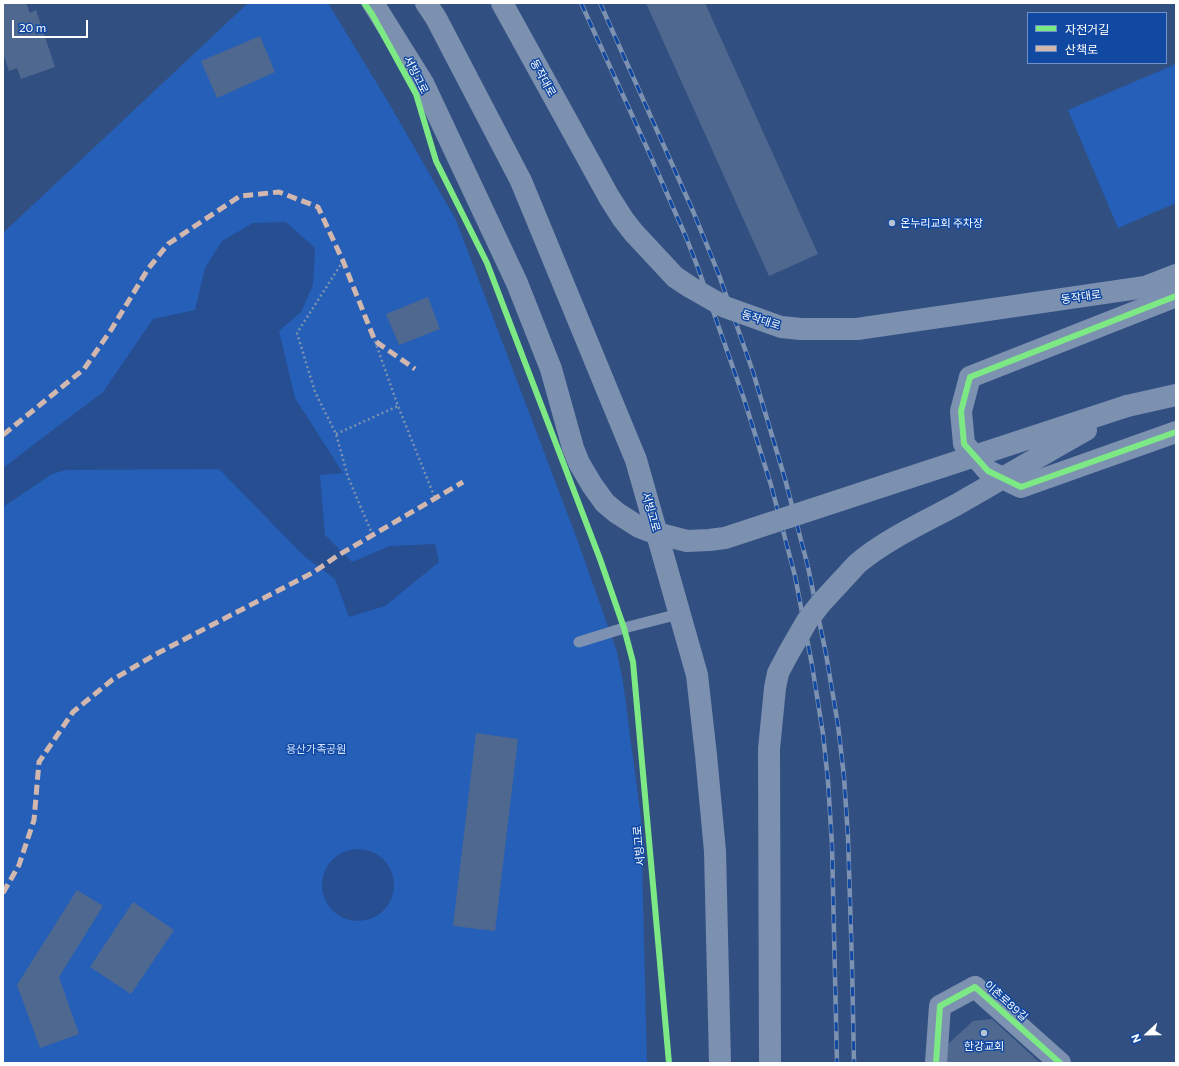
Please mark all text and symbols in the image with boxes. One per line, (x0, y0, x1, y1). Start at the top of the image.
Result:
scale bar (14, 12, 90, 38)
legend (1027, 12, 1167, 64)
text: 20 m (19, 20, 46, 34)
text: 자전거길 (1065, 22, 1109, 36)
text: 산책로 (1065, 42, 1098, 56)
street label: 서빙고로 (401, 54, 431, 96)
street label: 동작대로 (527, 57, 559, 99)
place label: 온누리교회 주차장 (900, 216, 983, 230)
marker: 온누리교회 주차장 (887, 218, 897, 228)
street label: 동작대로 (1060, 288, 1102, 306)
street label: 동작대로 (740, 307, 782, 333)
street label: 서빙고로 (639, 491, 663, 533)
park label: 용산가족공원 (286, 742, 346, 756)
street label: 서빙고로 (631, 825, 647, 867)
street label: 이촌로89길 (982, 978, 1030, 1024)
north arrow (1127, 1014, 1167, 1054)
marker: 한강교회 (979, 1028, 989, 1038)
text: N (1128, 1032, 1143, 1045)
place label: 한강교회 (964, 1039, 1004, 1053)

